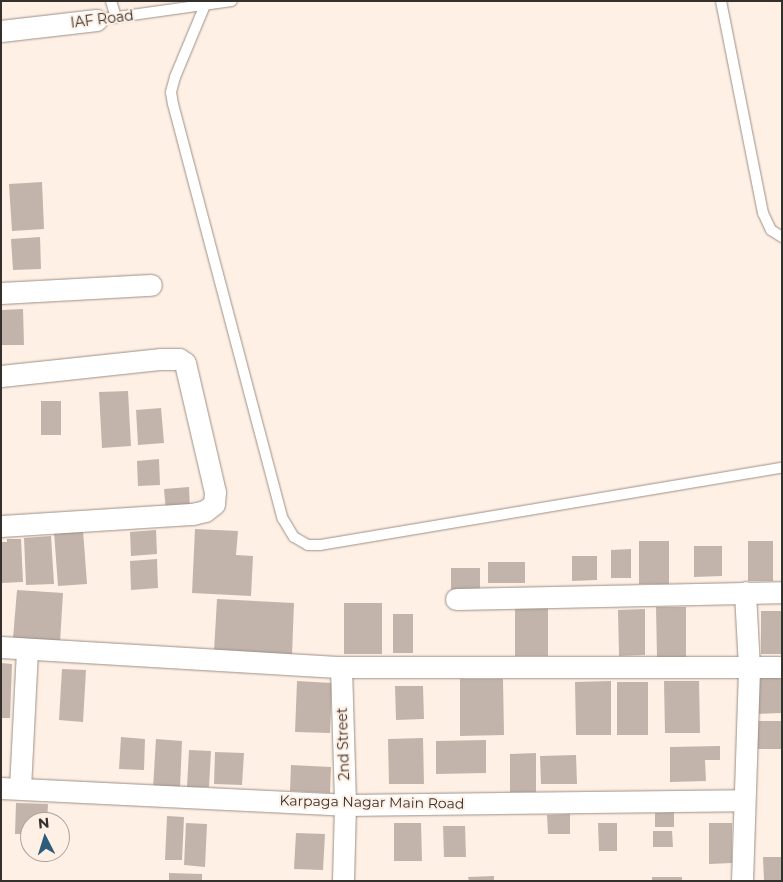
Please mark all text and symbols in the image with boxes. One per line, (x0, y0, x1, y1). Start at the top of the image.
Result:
street label: IAF Road (70, 7, 134, 31)
street label: 2nd Street (333, 707, 353, 781)
street label: Karpaga Nagar Main Road (280, 792, 464, 812)
north arrow (20, 812, 70, 862)
text: N (37, 814, 50, 833)

